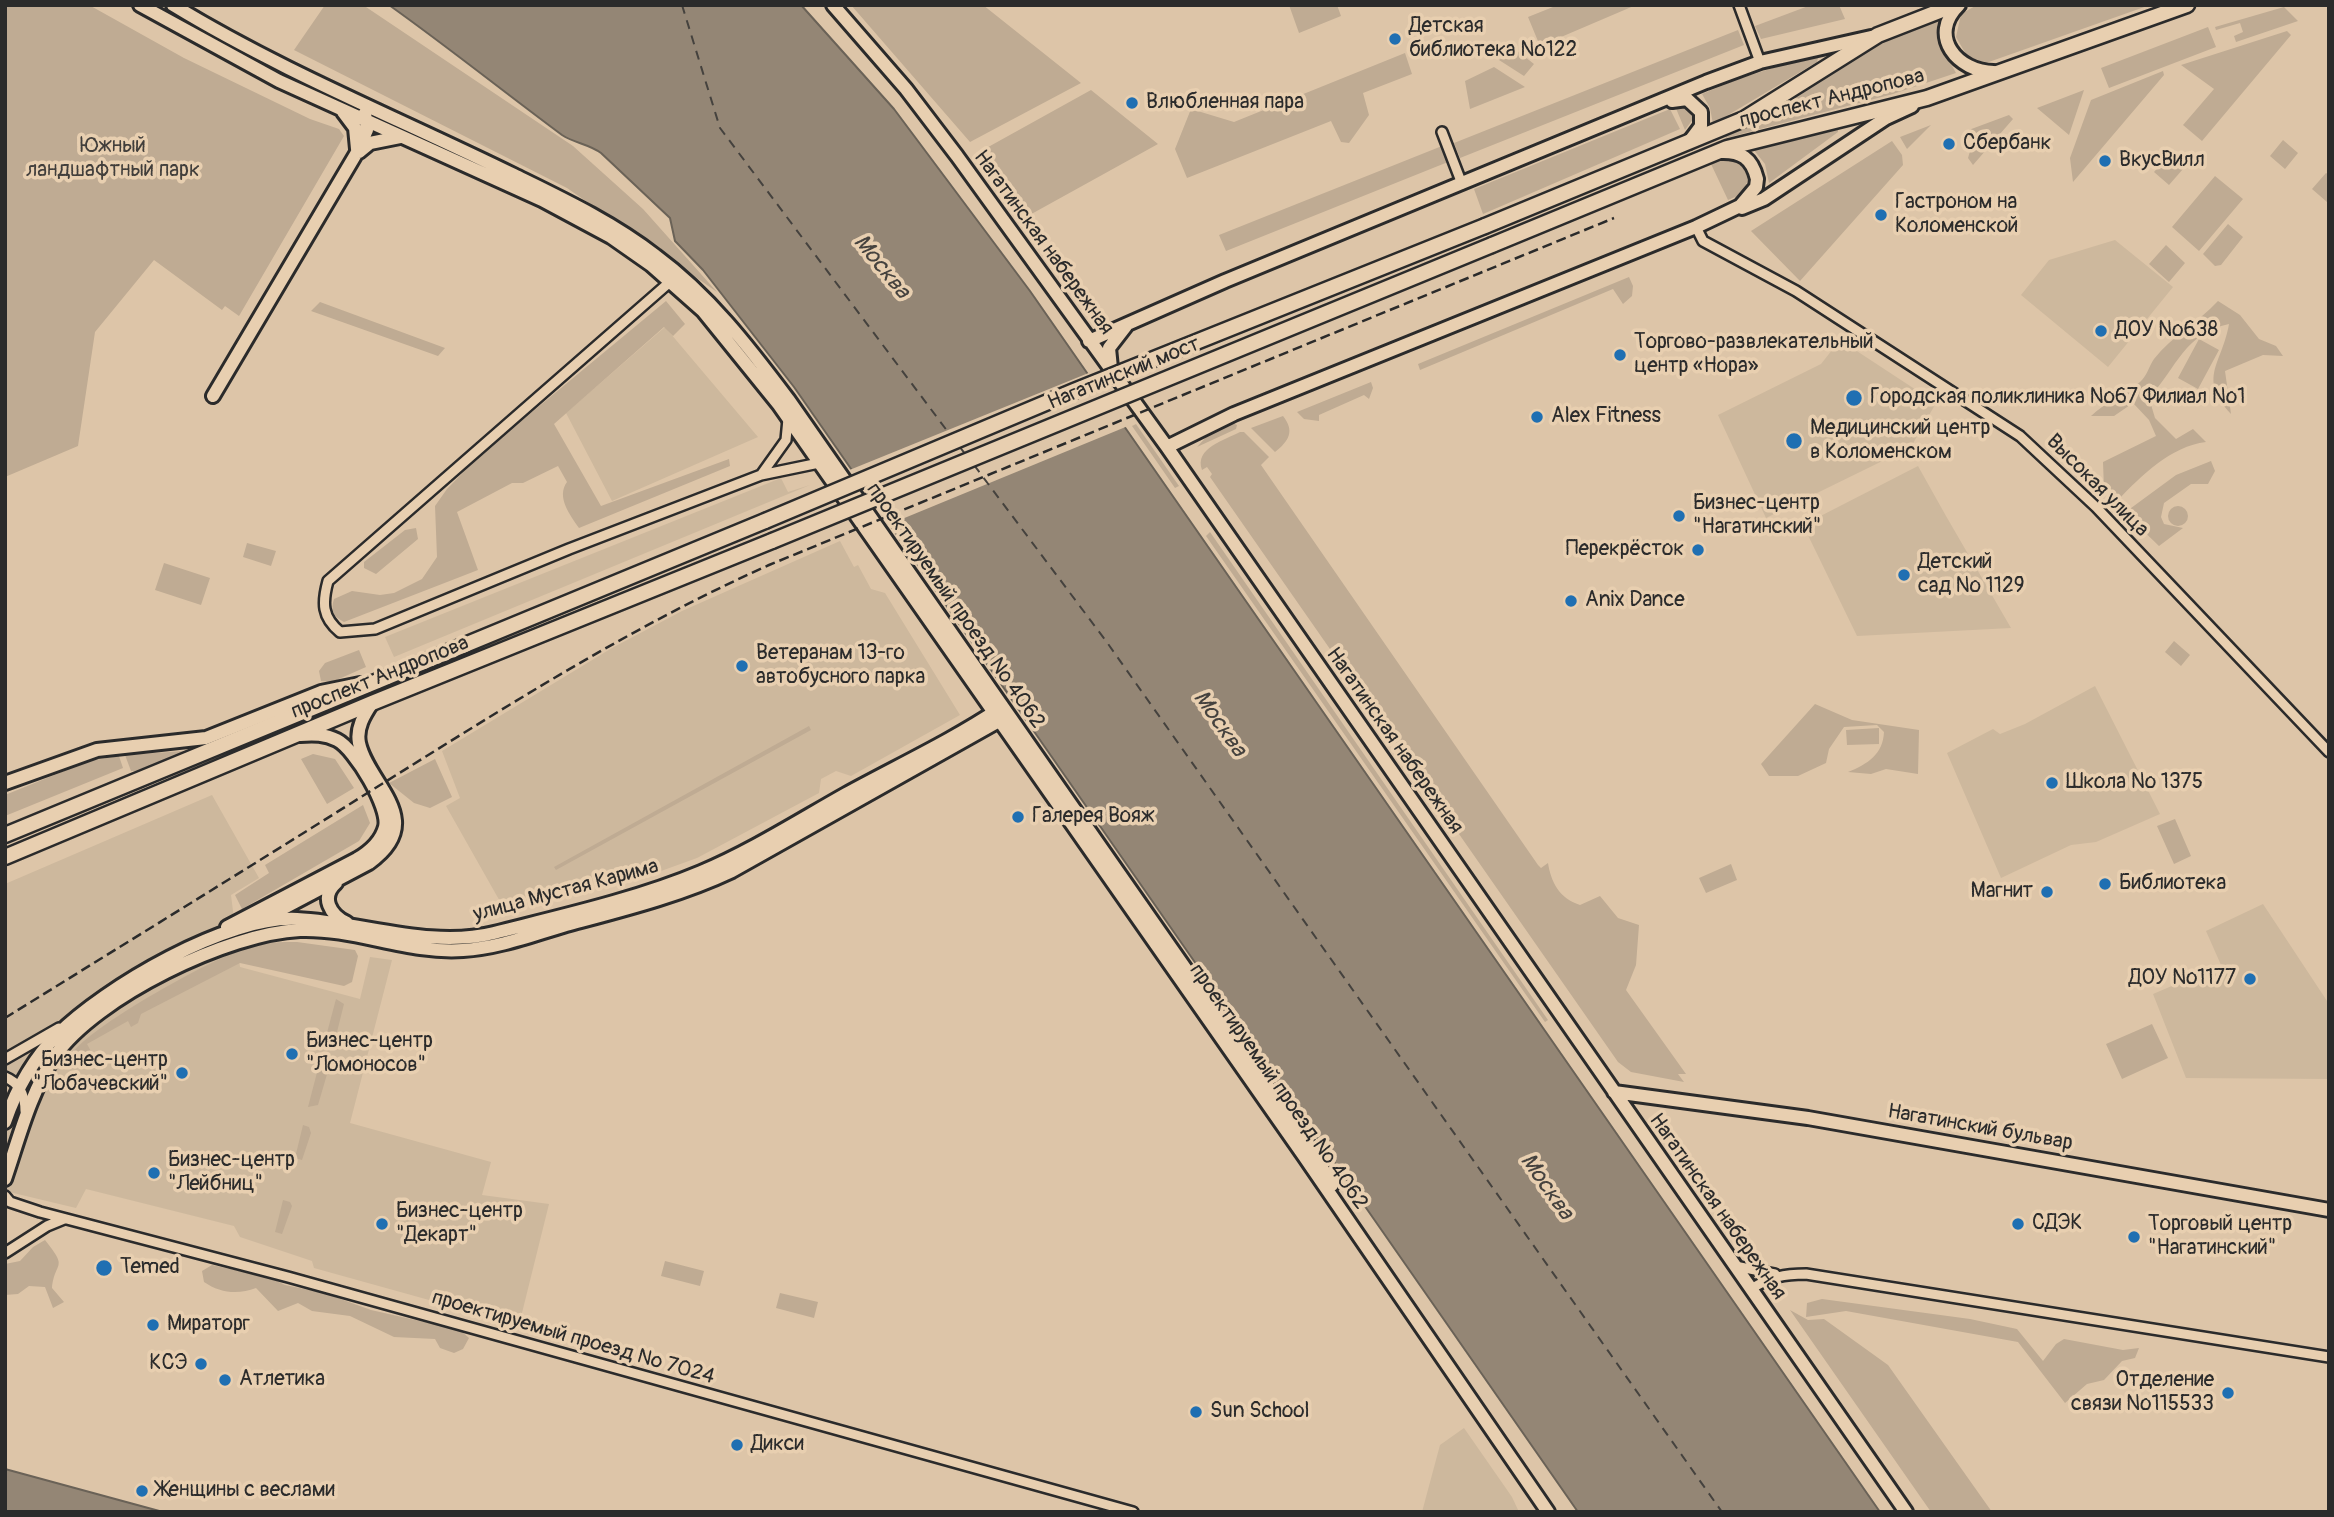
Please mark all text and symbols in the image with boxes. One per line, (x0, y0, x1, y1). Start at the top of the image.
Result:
place label: Детская библиотека №122 (1409, 14, 1577, 64)
marker: Детская библиотека №122 (1387, 31, 1403, 47)
street label: проспект Андропова (1737, 64, 1927, 134)
place label: Влюбленная пара (1146, 90, 1304, 116)
marker: Влюбленная пара (1124, 95, 1140, 111)
place label: Сбербанк (1963, 131, 2051, 157)
park label: Южный ландшафтный парк (26, 134, 200, 184)
marker: Сбербанк (1941, 136, 1957, 152)
street label: Нагатинская набережная (968, 146, 1118, 340)
place label: ВкусВилл (2119, 148, 2205, 174)
marker: ВкусВилл (2097, 153, 2113, 169)
place label: Гастроном на Коломенской (1895, 190, 2018, 240)
marker: Гастроном на Коломенской (1873, 207, 1889, 223)
water label: Москва (847, 229, 915, 305)
place label: ДОУ №638 (2115, 318, 2218, 344)
marker: ДОУ №638 (2093, 323, 2109, 339)
place label: Торгово-развлекательный центр «Нора» (1634, 330, 1874, 380)
street label: Нагатинский мост (1044, 332, 1204, 416)
marker: Торгово-развлекательный центр «Нора» (1612, 347, 1628, 363)
place label: Городская поликлиника №67 Филиал №1 (1870, 385, 2245, 411)
marker: Городская поликлиника №67 Филиал №1 (1844, 388, 1864, 408)
place label: Alex Fitness (1551, 404, 1661, 430)
marker: Alex Fitness (1529, 409, 1545, 425)
place label: Медицинский центр в Коломенском (1810, 416, 1990, 466)
street label: Высокая улица (2040, 429, 2154, 543)
marker: Медицинский центр в Коломенском (1784, 431, 1804, 451)
street label: проектируемый проезд № 4062 (860, 478, 1050, 734)
place label: Бизнес-центр "Нагатинский" (1693, 491, 1821, 541)
marker: Бизнес-центр "Нагатинский" (1671, 508, 1687, 524)
place label: Перекрёсток (1566, 537, 1684, 563)
marker: Перекрёсток (1690, 542, 1706, 558)
place label: Детский сад № 1129 (1918, 550, 2025, 600)
marker: Детский сад № 1129 (1896, 567, 1912, 583)
place label: Anix Dance (1585, 588, 1685, 614)
marker: Anix Dance (1563, 593, 1579, 609)
street label: проспект Андропова (287, 631, 473, 725)
place label: Ветеранам 13-го автобусного парка (756, 641, 925, 691)
street label: Нагатинская набережная (1320, 643, 1468, 839)
marker: Ветеранам 13-го автобусного парка (734, 658, 750, 674)
water label: Москва (1186, 686, 1252, 762)
place label: Школа № 1375 (2066, 770, 2203, 796)
marker: Школа № 1375 (2044, 775, 2060, 791)
place label: Галерея Вояж (1032, 804, 1154, 830)
marker: Галерея Вояж (1010, 809, 1026, 825)
street label: улица Мустая Карима (471, 854, 661, 928)
place label: Библиотека (2119, 871, 2226, 897)
marker: Библиотека (2097, 876, 2113, 892)
place label: Магнит (1971, 879, 2033, 905)
marker: Магнит (2039, 884, 2055, 900)
street label: проектируемый проезд № 4062 (1183, 959, 1373, 1215)
place label: ДОУ №1177 (2129, 966, 2236, 992)
marker: ДОУ №1177 (2242, 971, 2258, 987)
place label: Бизнес-центр "Ломоносов" (306, 1029, 433, 1079)
marker: Бизнес-центр "Ломоносов" (284, 1046, 300, 1062)
place label: Бизнес-центр "Лобачевский" (33, 1048, 168, 1098)
marker: Бизнес-центр "Лобачевский" (174, 1065, 190, 1081)
street label: Нагатинский бульвар (1885, 1099, 2075, 1157)
street label: Нагатинская набережная (1643, 1109, 1791, 1305)
place label: Бизнес-центр "Лейбниц" (168, 1148, 295, 1198)
water label: Москва (1513, 1149, 1579, 1225)
marker: Бизнес-центр "Лейбниц" (146, 1165, 162, 1181)
place label: Бизнес-центр "Декарт" (396, 1199, 523, 1249)
place label: СДЭК (2032, 1211, 2082, 1237)
place label: Торговый центр "Нагатинский" (2148, 1212, 2292, 1262)
marker: Бизнес-центр "Декарт" (374, 1216, 390, 1232)
marker: СДЭК (2010, 1216, 2026, 1232)
marker: Торговый центр "Нагатинский" (2126, 1229, 2142, 1245)
place label: Temed (120, 1255, 180, 1281)
marker: Temed (94, 1258, 114, 1278)
street label: проектируемый проезд № 7024 (429, 1285, 717, 1391)
place label: Мираторг (167, 1312, 250, 1338)
marker: Мираторг (145, 1317, 161, 1333)
place label: КСЭ (149, 1351, 187, 1377)
marker: КСЭ (193, 1356, 209, 1372)
place label: Атлетика (239, 1367, 325, 1393)
place label: Отделение связи №115533 (2071, 1368, 2214, 1418)
marker: Атлетика (217, 1372, 233, 1388)
marker: Отделение связи №115533 (2220, 1385, 2236, 1401)
place label: Sun School (1210, 1399, 1310, 1425)
marker: Sun School (1188, 1404, 1204, 1420)
place label: Дикси (751, 1432, 804, 1458)
marker: Дикси (729, 1437, 745, 1453)
place label: Женщины с веслами (156, 1478, 335, 1504)
marker: Женщины с веслами (134, 1483, 150, 1499)

